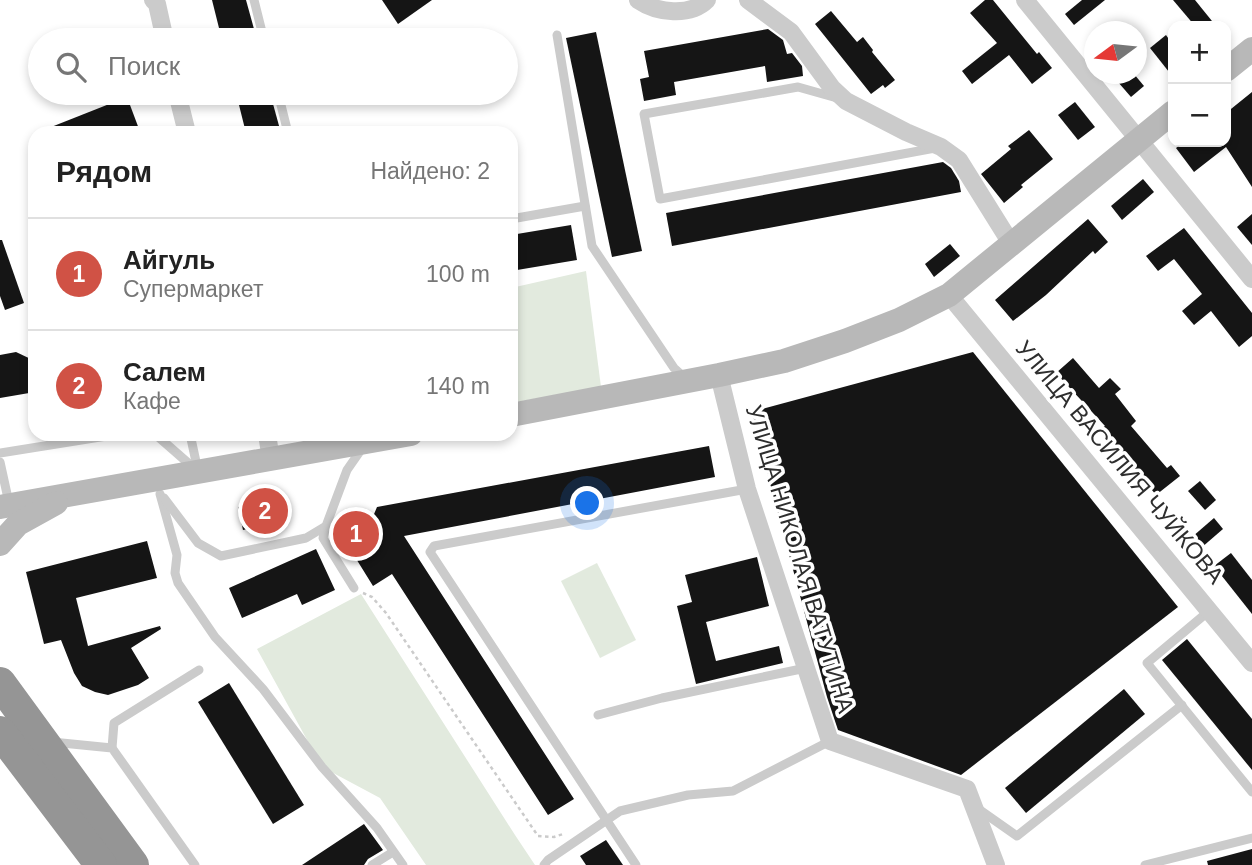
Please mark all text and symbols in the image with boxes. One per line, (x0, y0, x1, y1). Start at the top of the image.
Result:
north arrow (1084, 21, 1147, 84)
map controls (1168, 21, 1231, 147)
button: + (1168, 21, 1231, 84)
search box (28, 28, 518, 105)
icon: search (52, 48, 90, 86)
text: Поиск (108, 51, 180, 81)
button: − (1168, 84, 1231, 147)
text: Рядом (56, 155, 152, 188)
text: Найдено: 2 (370, 158, 490, 184)
text: Айгуль (123, 245, 215, 275)
text: 1 (73, 261, 85, 287)
text: 100 m (426, 261, 490, 287)
text: Супермаркет (123, 276, 263, 302)
street label: УЛИЦА ВАСИЛИЯ ЧУЙКОВА (1011, 335, 1230, 589)
text: Салем (123, 357, 206, 387)
text: 2 (73, 373, 85, 399)
text: 140 m (426, 373, 490, 399)
text: Кафе (123, 388, 181, 414)
street label: УЛИЦА НИКОЛАЯ ВАТУТИНА (741, 402, 860, 717)
pin: 2 (242, 485, 288, 537)
your location (570, 486, 604, 520)
pin: 1 (333, 508, 379, 560)

